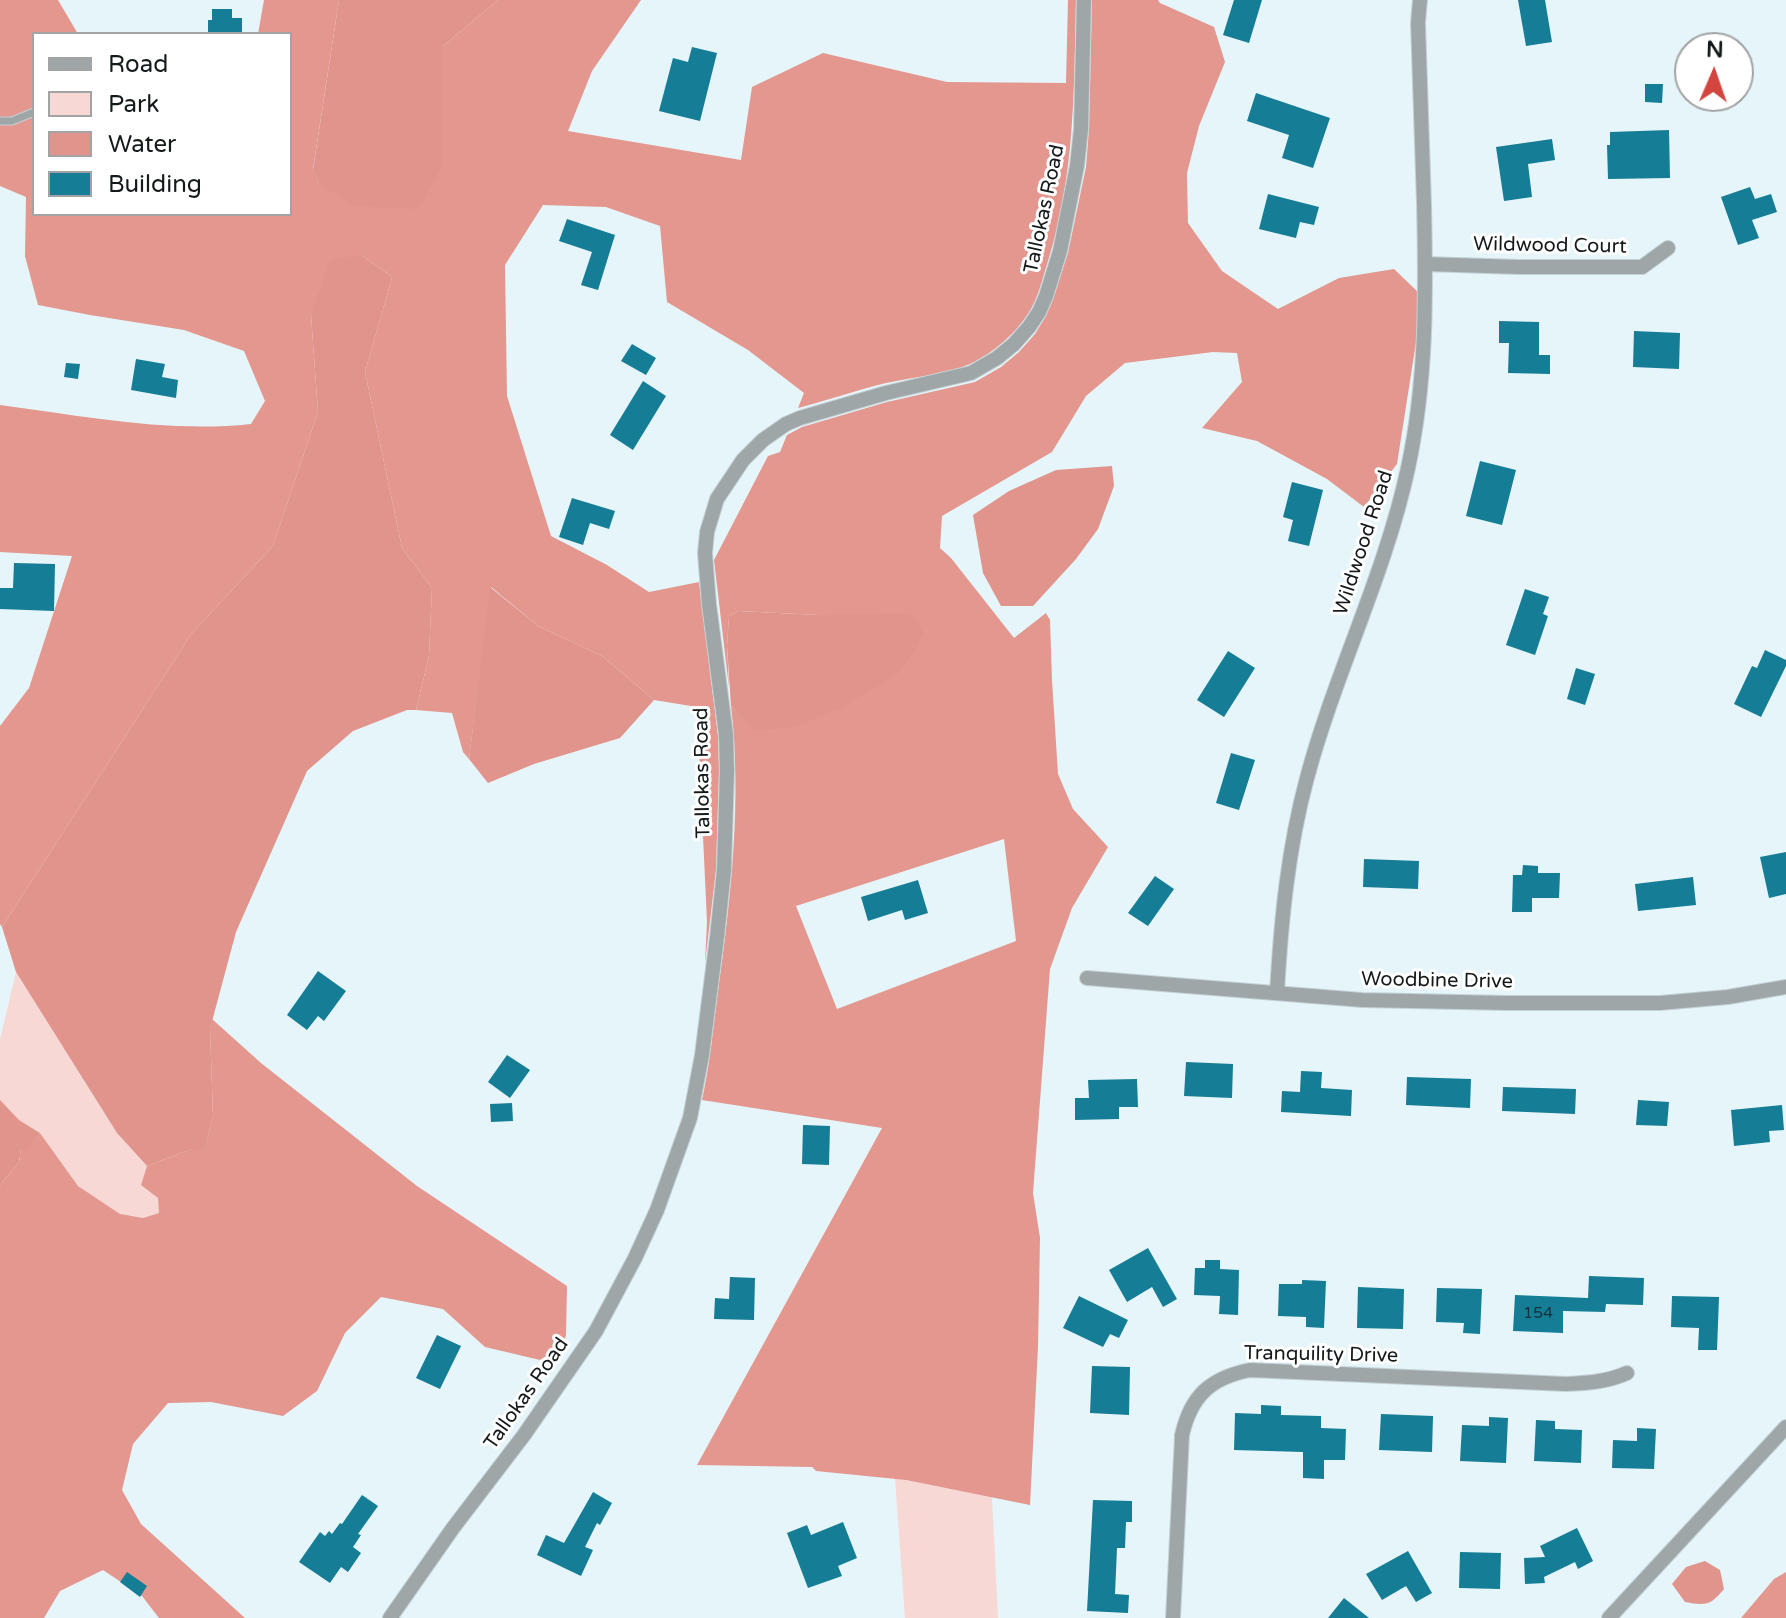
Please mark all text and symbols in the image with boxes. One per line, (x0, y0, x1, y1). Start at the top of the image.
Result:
legend (32, 32, 292, 216)
north arrow (1674, 32, 1754, 112)
text: N (1705, 37, 1724, 63)
text: Road (108, 50, 168, 79)
text: Park (108, 90, 159, 119)
text: Water (108, 130, 176, 159)
street label: Tallokas Road (1020, 142, 1070, 276)
text: Building (108, 170, 202, 199)
street label: Wildwood Court (1473, 233, 1627, 259)
street label: Wildwood Road (1329, 468, 1399, 618)
street label: Tallokas Road (690, 707, 716, 839)
street label: Woodbine Drive (1361, 968, 1513, 994)
house number: 154 (1523, 1304, 1553, 1324)
street label: Tallokas Road (480, 1333, 574, 1455)
street label: Tranquility Drive (1244, 1342, 1398, 1368)

